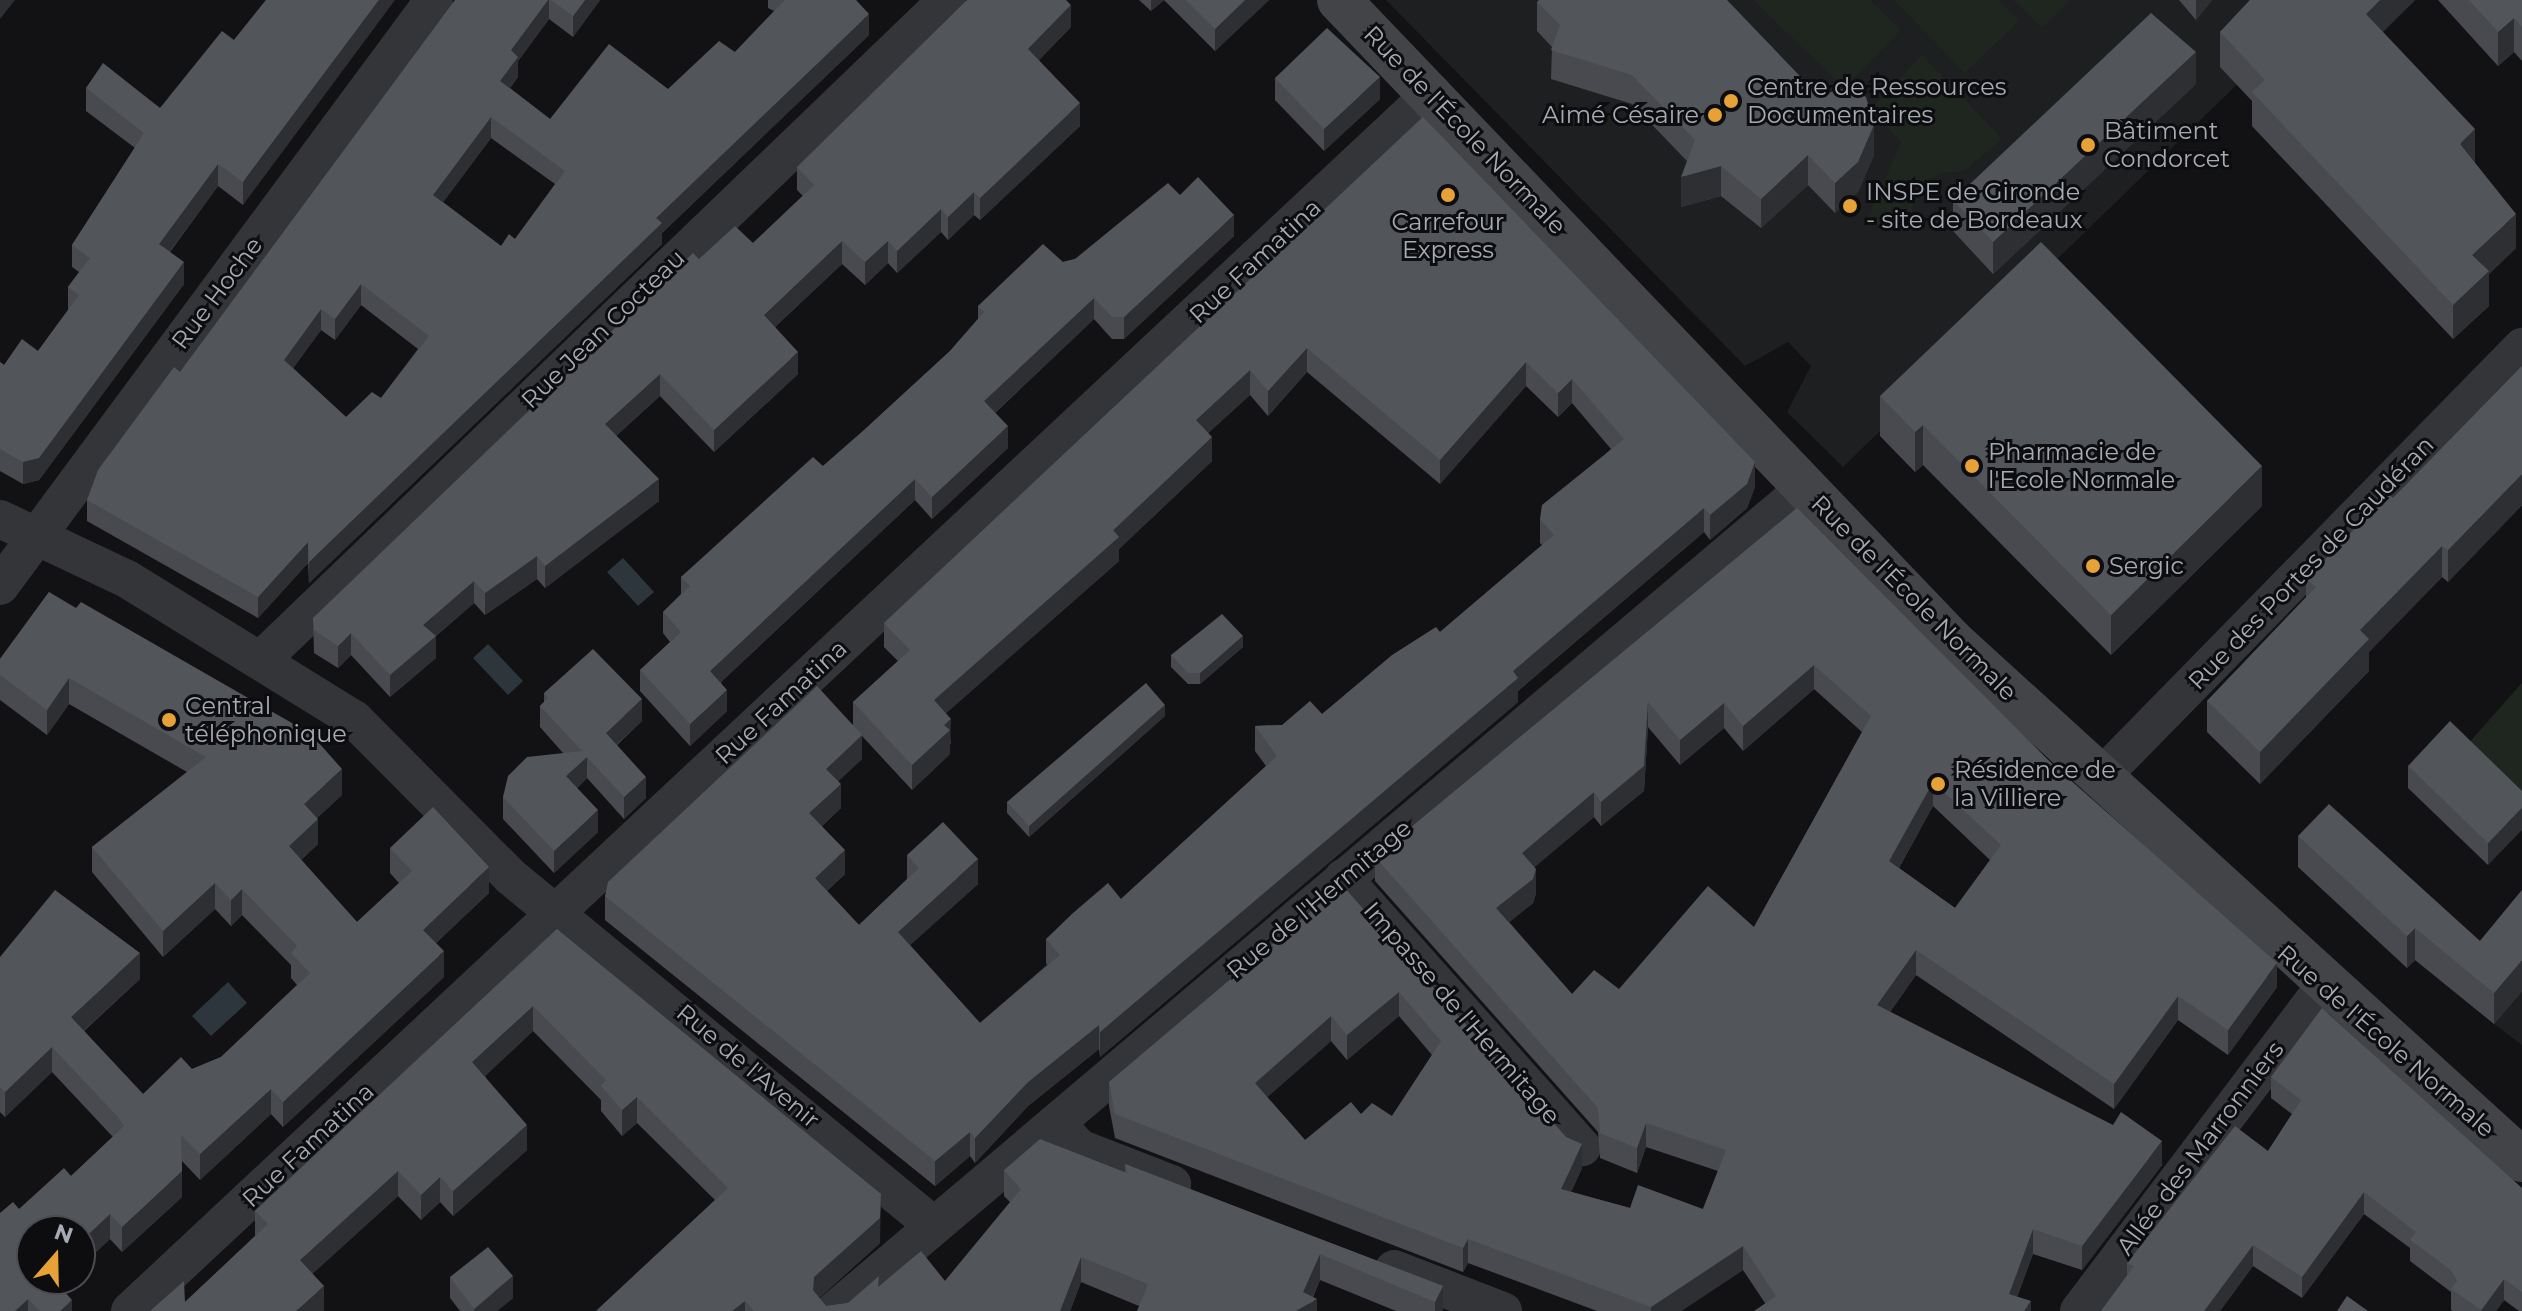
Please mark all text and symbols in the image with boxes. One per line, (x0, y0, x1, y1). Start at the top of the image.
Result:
street label: Rue de l'École Normale (1358, 20, 1572, 240)
place label: Centre de Ressources Documentaires (1747, 73, 2006, 129)
marker: Centre de Ressources Documentaires (1722, 92, 1740, 110)
place label: Aimé Césaire (1542, 101, 1699, 129)
marker: Aimé Césaire (1706, 106, 1724, 124)
place label: Bâtiment Condorcet (2104, 117, 2230, 173)
marker: Bâtiment Condorcet (2079, 136, 2097, 154)
place label: INSPE de Gironde - site de Bordeaux (1866, 178, 2083, 234)
marker: Carrefour Express (1439, 186, 1457, 204)
street label: Rue Famatina (1183, 193, 1327, 329)
marker: INSPE de Gironde - site de Bordeaux (1841, 197, 1859, 215)
place label: Carrefour Express (1392, 208, 1504, 264)
street label: Rue Hoche (166, 231, 268, 355)
street label: Rue Jean Cocteau (515, 244, 691, 414)
street label: Rue des Portes de Caudéran (2182, 430, 2440, 696)
place label: Pharmacie de l'Ecole Normale (1988, 438, 2175, 494)
marker: Pharmacie de l'Ecole Normale (1963, 457, 1981, 475)
street label: Rue de l'École Normale (1805, 489, 2023, 707)
place label: Sergic (2109, 552, 2184, 580)
marker: Sergic (2084, 557, 2102, 575)
street label: Rue Famatina (709, 634, 853, 770)
place label: Central téléphonique (185, 692, 347, 748)
marker: Central téléphonique (160, 711, 178, 729)
place label: Résidence de la Villiere (1954, 756, 2116, 812)
marker: Résidence de la Villiere (1929, 775, 1947, 793)
street label: Rue de l'Hermitage (1221, 813, 1417, 985)
street label: Impasse de l'Hermitage (1358, 896, 1566, 1130)
street label: Rue de l'École Normale (2271, 939, 2501, 1143)
street label: Rue de l'Avenir (671, 998, 825, 1134)
street label: Allée des Marronniers (2110, 1036, 2290, 1260)
street label: Rue Famatina (236, 1077, 380, 1213)
north arrow (16, 1215, 96, 1295)
text: N (51, 1218, 77, 1250)

